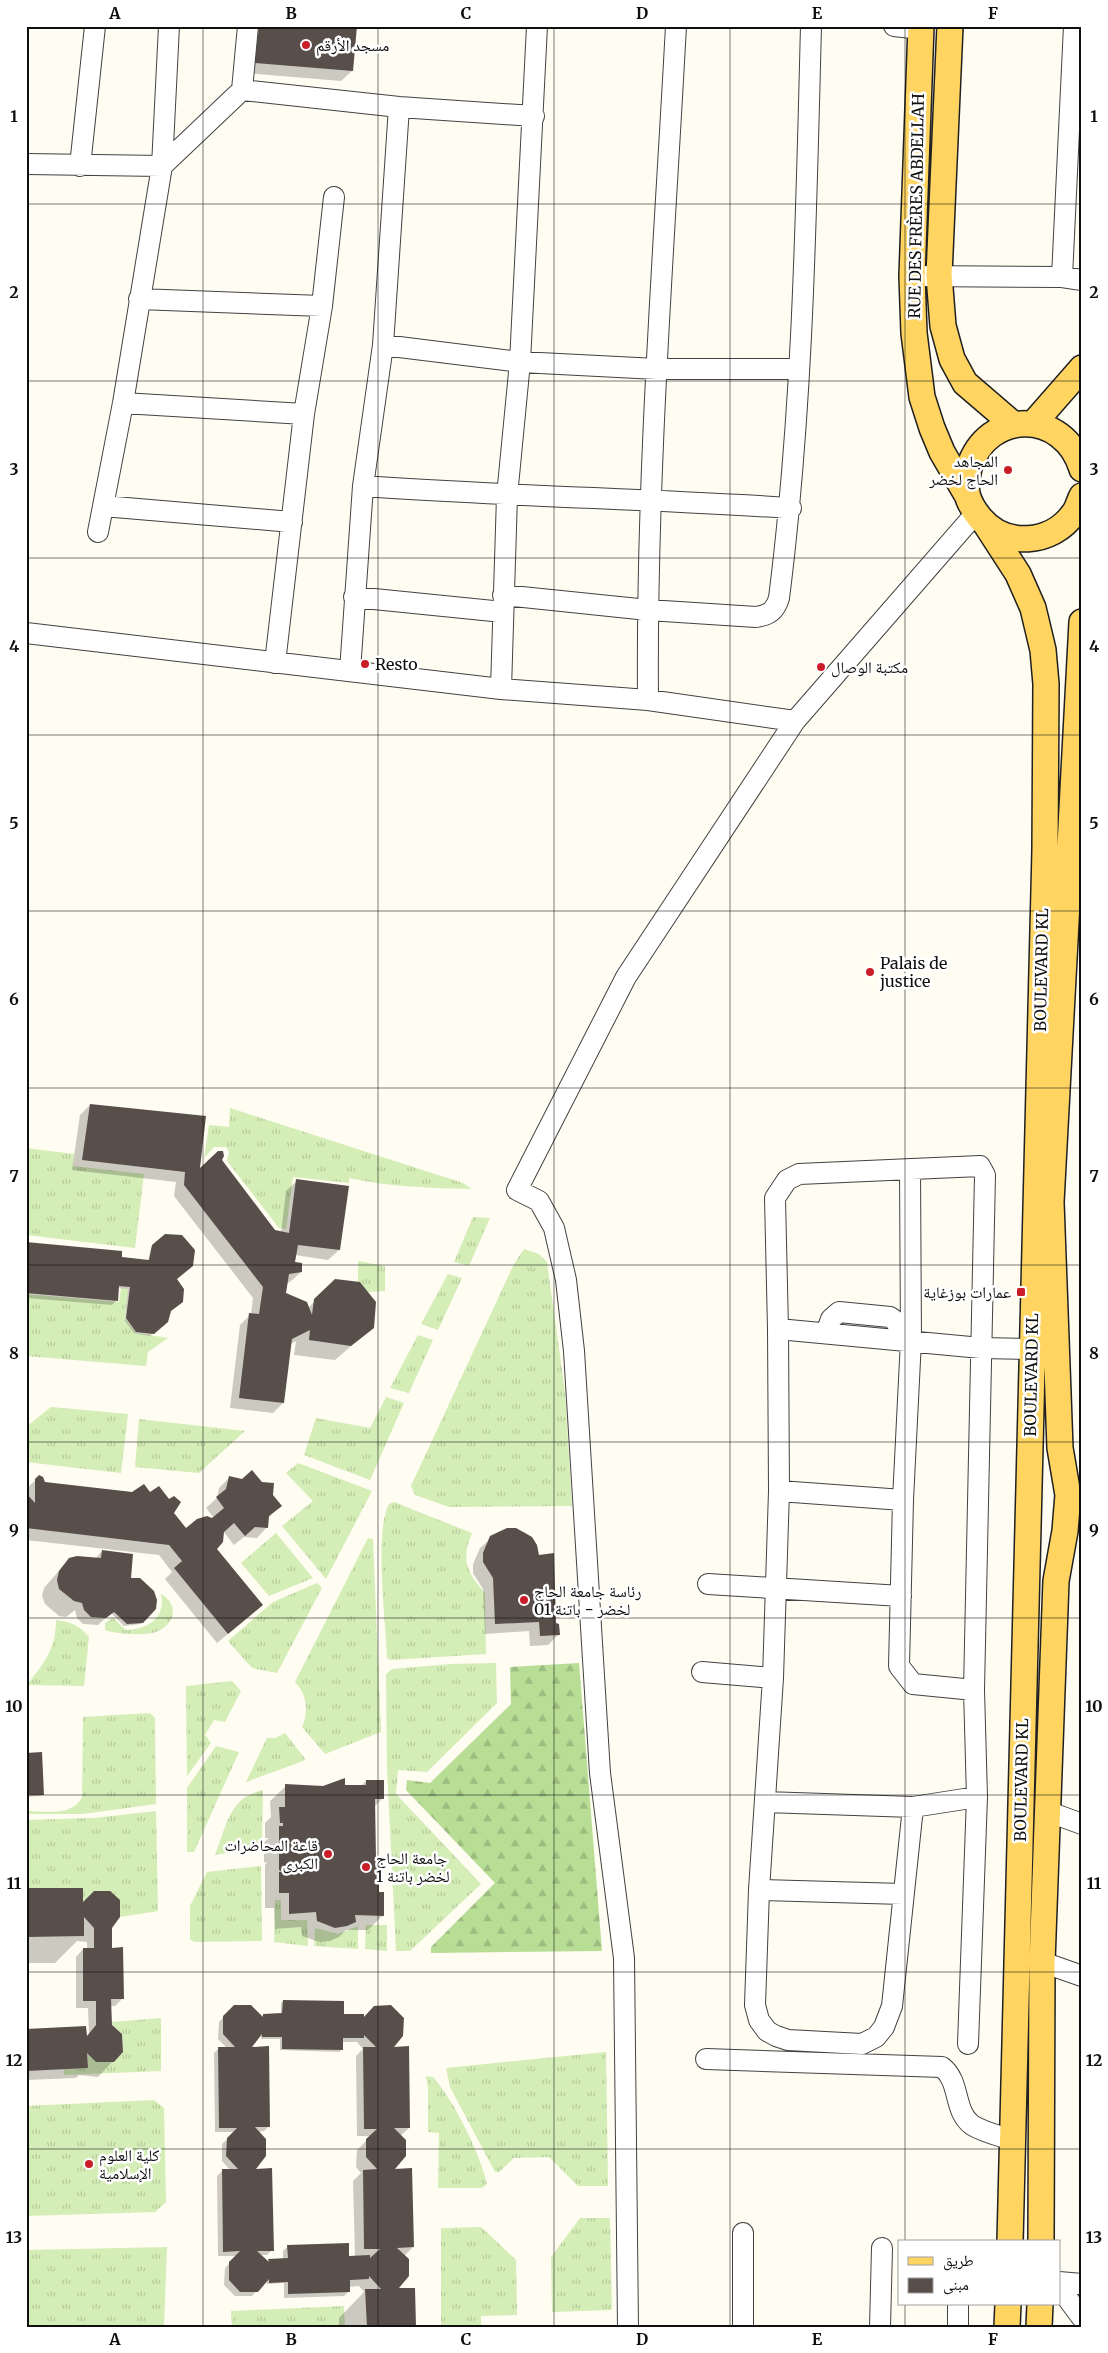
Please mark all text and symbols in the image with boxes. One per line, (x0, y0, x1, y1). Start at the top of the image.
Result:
text: A (108, 3, 121, 23)
text: B (285, 3, 297, 23)
text: C (461, 3, 471, 23)
text: D (636, 3, 648, 23)
text: E (812, 3, 823, 23)
text: F (988, 3, 998, 23)
place label: مسجد الأرقم (316, 35, 389, 56)
marker: مسجد الأرقم (300, 39, 312, 51)
street label: RUE DES FRÈRES ABDELLAH (904, 93, 928, 319)
text: 1 (10, 106, 18, 126)
text: 1 (1090, 106, 1098, 126)
text: 2 (9, 282, 19, 302)
text: 2 (1089, 282, 1099, 302)
place label: المجاهد الحاج لخضر (928, 451, 998, 490)
text: 3 (9, 459, 19, 479)
text: 3 (1089, 459, 1099, 479)
marker: المجاهد الحاج لخضر (1002, 464, 1014, 476)
text: 4 (9, 636, 19, 656)
text: 4 (1089, 636, 1099, 656)
place label: Resto (375, 654, 418, 674)
place label: مكتبة الوصال (831, 657, 908, 678)
marker: Resto (359, 658, 371, 670)
marker: مكتبة الوصال (815, 661, 827, 673)
text: 5 (9, 813, 19, 833)
text: 5 (1089, 813, 1099, 833)
street label: BOULEVARD KL (1030, 908, 1052, 1032)
place label: Palais de justice (879, 953, 947, 991)
marker: Palais de justice (864, 966, 876, 978)
text: 6 (9, 989, 19, 1009)
text: 6 (1089, 989, 1099, 1009)
text: 7 (9, 1166, 19, 1186)
text: 7 (1089, 1166, 1099, 1186)
place label: عمارات بوزغاية (923, 1282, 1011, 1302)
marker: عمارات بوزغاية (1015, 1286, 1027, 1298)
street label: BOULEVARD KL (1020, 1313, 1042, 1437)
text: 8 (9, 1343, 19, 1363)
text: 8 (1089, 1343, 1099, 1363)
text: 9 (9, 1520, 19, 1540)
text: 9 (1089, 1520, 1099, 1540)
place label: رئاسة جامعة الحاج لخضر - باتنة 01 (534, 1581, 641, 1619)
marker: رئاسة جامعة الحاج لخضر - باتنة 01 (518, 1594, 530, 1606)
text: 10 (5, 1696, 23, 1716)
text: 10 (1085, 1696, 1103, 1716)
street label: BOULEVARD KL (1010, 1718, 1032, 1842)
place label: قاعة المحاضرات الكبرى (224, 1835, 318, 1874)
marker: قاعة المحاضرات الكبرى (322, 1848, 334, 1860)
place label: جامعة الحاج لخضر باتنة 1 (376, 1848, 450, 1886)
marker: جامعة الحاج لخضر باتنة 1 (360, 1861, 372, 1873)
text: 11 (7, 1873, 22, 1893)
text: 11 (1087, 1873, 1102, 1893)
text: 12 (6, 2050, 22, 2070)
text: 12 (1086, 2050, 1102, 2070)
place label: كلية العلوم الإسلامية (99, 2145, 160, 2183)
marker: كلية العلوم الإسلامية (83, 2158, 95, 2170)
text: 13 (6, 2227, 22, 2247)
text: 13 (1086, 2227, 1102, 2247)
legend (898, 2240, 1060, 2306)
text: طريق (943, 2251, 974, 2271)
text: مبنى (943, 2275, 969, 2295)
text: A (108, 2329, 121, 2349)
text: B (285, 2329, 297, 2349)
text: C (461, 2329, 471, 2349)
text: D (636, 2329, 648, 2349)
text: E (812, 2329, 823, 2349)
text: F (988, 2329, 998, 2349)

